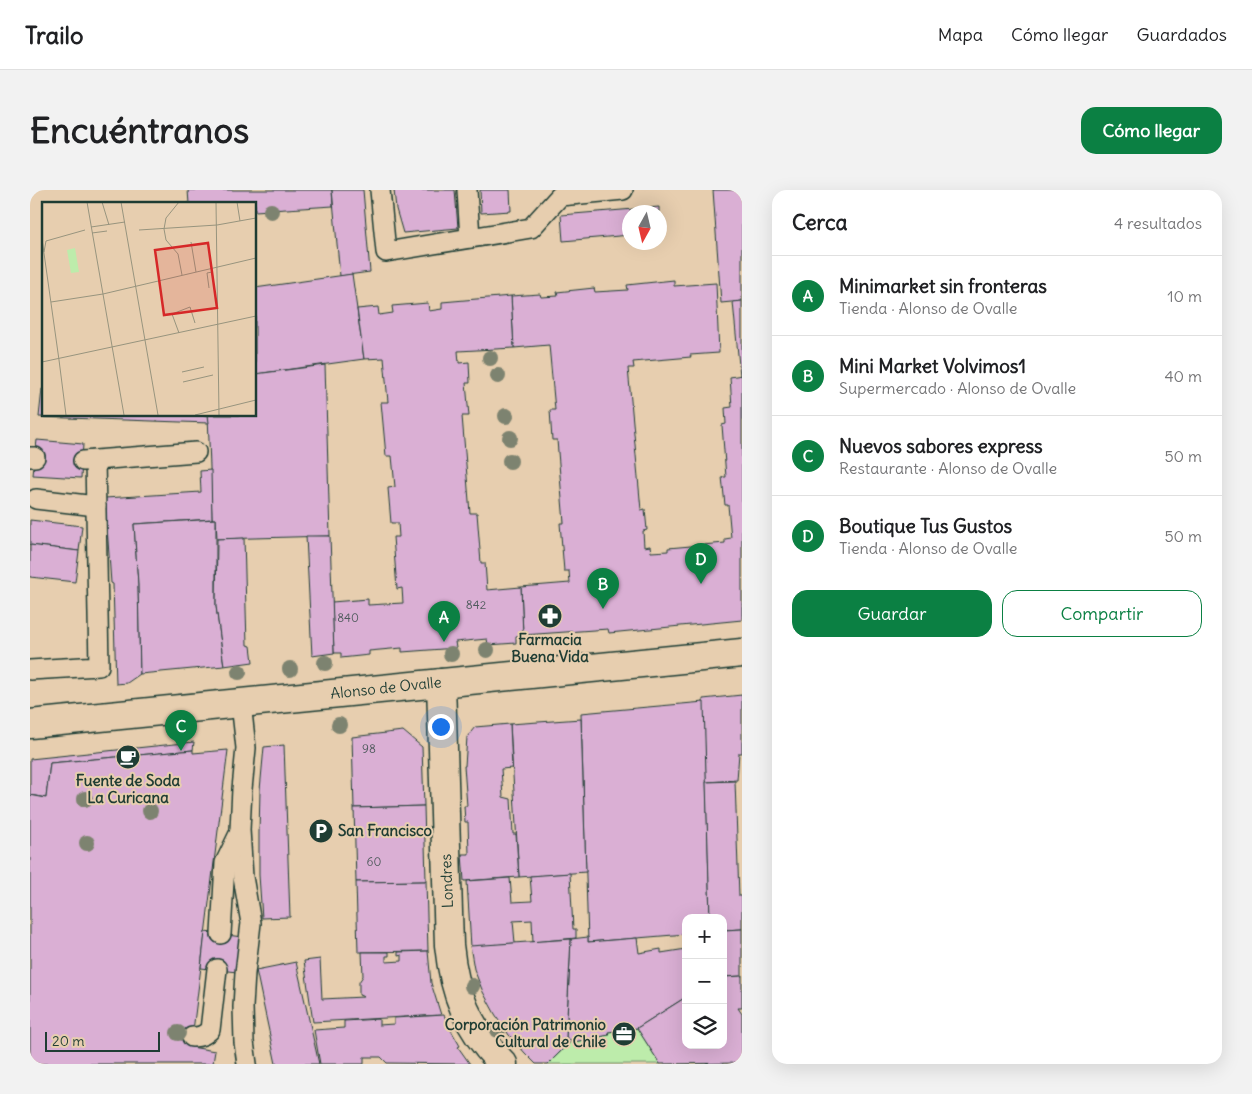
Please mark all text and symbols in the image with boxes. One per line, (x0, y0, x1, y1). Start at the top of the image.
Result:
text: Trailo (25, 20, 83, 50)
text: Mapa (938, 23, 983, 46)
text: Cómo llegar (1011, 23, 1108, 46)
text: Guardados (1136, 23, 1227, 46)
button: Cómo llegar (1081, 107, 1222, 154)
text: Encuéntranos (30, 108, 249, 152)
inset map (42, 202, 256, 416)
north arrow (622, 205, 667, 250)
text: Cerca (792, 209, 847, 236)
text: 4 resultados (1114, 213, 1202, 233)
text: Minimarket sin fronteras (839, 274, 1047, 298)
text: A (803, 286, 813, 306)
text: 10 m (1167, 286, 1202, 306)
text: Tienda · Alonso de Ovalle (839, 298, 1018, 318)
text: Mini Market Volvimos1 (839, 354, 1026, 378)
text: B (803, 366, 813, 386)
text: 40 m (1164, 366, 1202, 386)
text: Supermercado · Alonso de Ovalle (839, 378, 1076, 398)
text: Nuevos sabores express (839, 434, 1043, 458)
text: C (803, 446, 813, 466)
text: 50 m (1164, 446, 1202, 466)
text: Restaurante · Alonso de Ovalle (839, 458, 1057, 478)
text: Boutique Tus Gustos (839, 514, 1012, 538)
text: D (802, 526, 814, 546)
text: 50 m (1164, 526, 1202, 546)
text: Tienda · Alonso de Ovalle (839, 538, 1018, 558)
pin: D (685, 543, 717, 584)
pin: B (587, 568, 619, 609)
button: Guardar (792, 590, 992, 637)
button: Compartir (1002, 590, 1202, 637)
house number: 842 (466, 597, 487, 612)
pin: A (428, 601, 460, 642)
pharmacy icon: Farmacia Buena Vida (537, 603, 563, 629)
house number: 840 (337, 610, 359, 625)
place label: Farmacia Buena Vida (511, 630, 589, 666)
street label: Alonso de Ovalle (330, 672, 442, 703)
pin: C (165, 710, 197, 751)
your location (428, 714, 454, 740)
house number: 98 (362, 741, 376, 756)
cafe icon: Fuente de Soda La Curicana (115, 744, 141, 770)
place label: Fuente de Soda La Curicana (76, 771, 181, 807)
parking icon: San Francisco (308, 818, 334, 844)
place label: San Francisco (338, 821, 433, 840)
street label: Londres (436, 853, 457, 909)
house number: 60 (367, 854, 382, 869)
map controls (682, 914, 727, 1049)
button: + (682, 914, 727, 959)
button: − (682, 959, 727, 1004)
button: layers (682, 1004, 727, 1049)
place label: Corporación Patrimonio Cultural de Chile (445, 1015, 607, 1051)
office icon: Corporación Patrimonio Cultural de Chile (611, 1021, 637, 1047)
scale bar (45, 1029, 160, 1052)
text: 20 m (52, 1032, 85, 1050)

